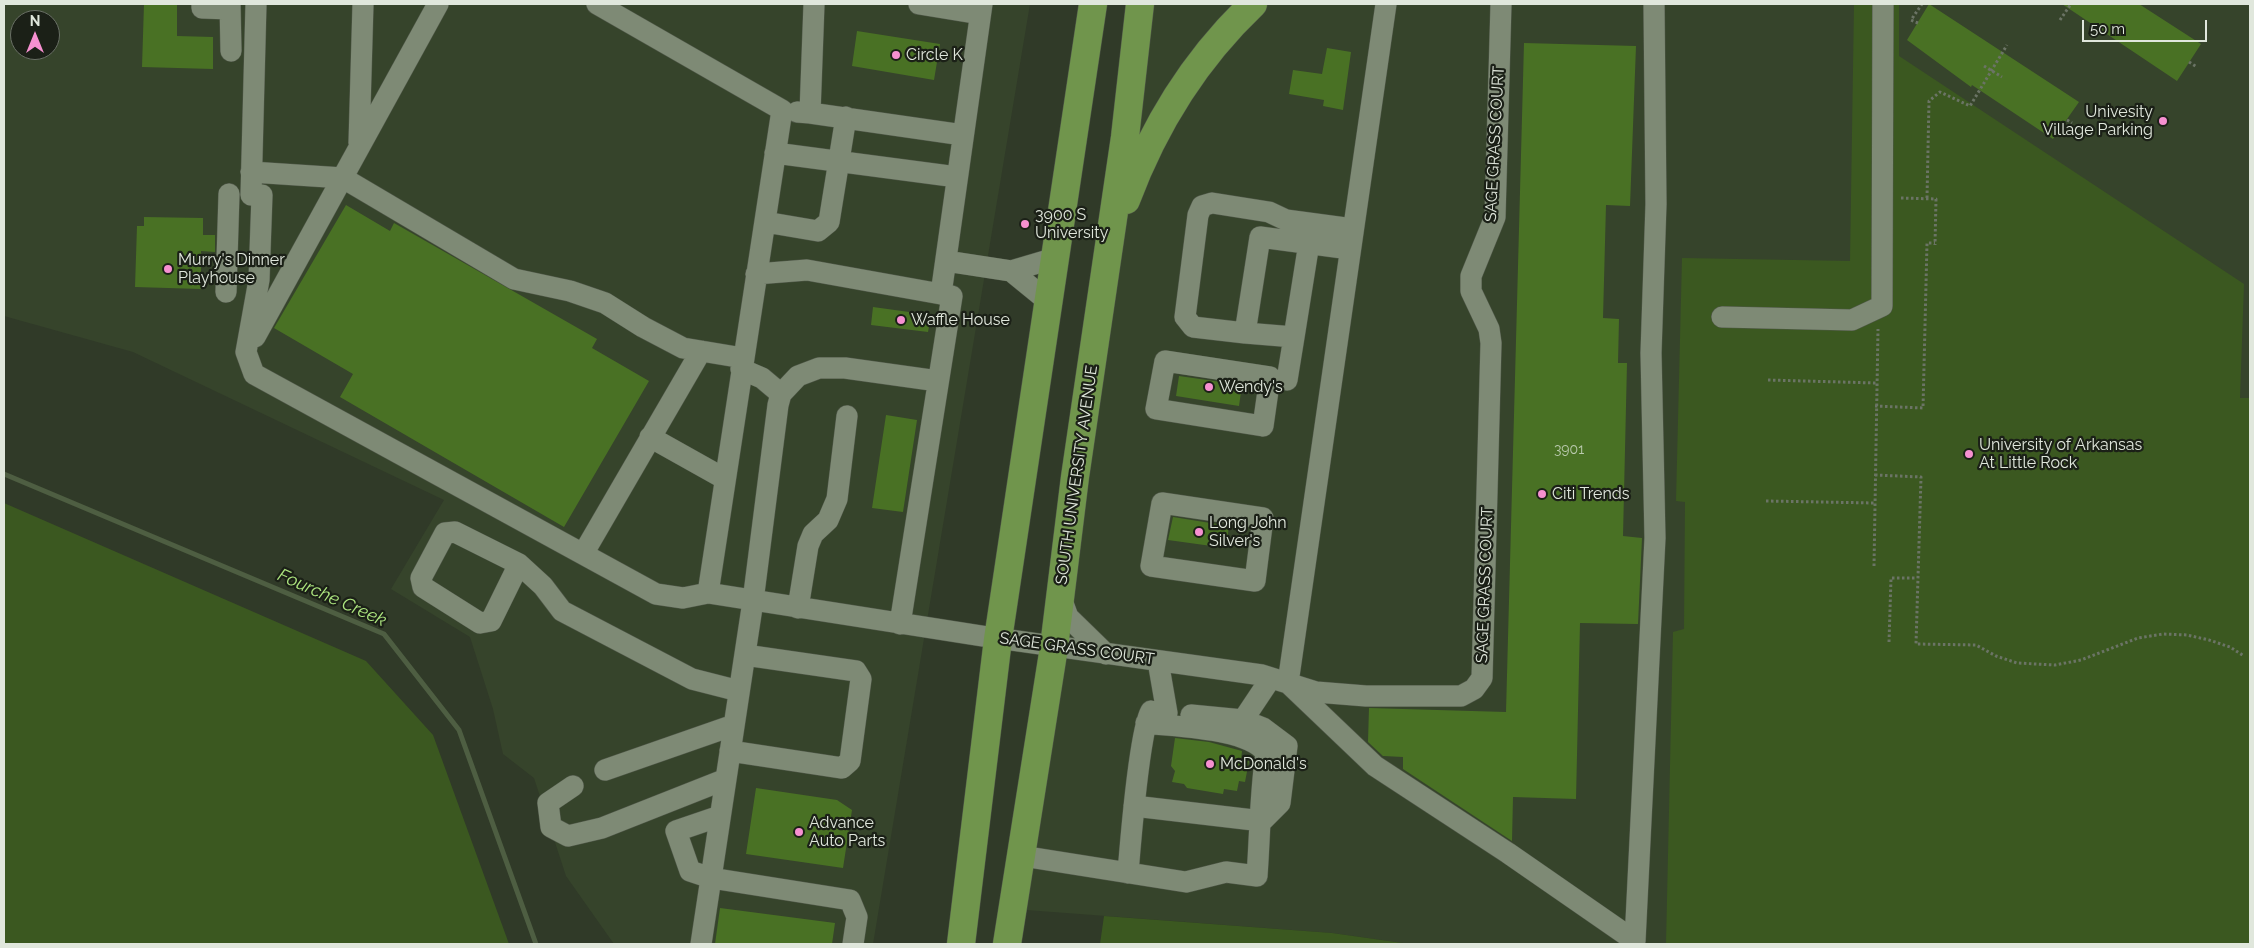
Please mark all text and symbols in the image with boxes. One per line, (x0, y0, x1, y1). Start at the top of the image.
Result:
north arrow (10, 10, 60, 60)
scale bar (2084, 10, 2209, 42)
text: N (30, 13, 40, 29)
text: 50 m (2090, 20, 2125, 38)
place label: Circle K (906, 45, 963, 65)
marker: Circle K (890, 49, 902, 61)
street label: SAGE GRASS COURT (1481, 65, 1509, 223)
place label: Univesity Village Parking (2042, 102, 2153, 140)
marker: Univesity Village Parking (2157, 115, 2169, 127)
place label: 3900 S University (1035, 205, 1108, 243)
marker: 3900 S University (1019, 218, 1031, 230)
place label: Murry's Dinner Playhouse (178, 250, 285, 288)
marker: Murry's Dinner Playhouse (162, 263, 174, 275)
place label: Waffle House (911, 310, 1010, 330)
marker: Waffle House (895, 314, 907, 326)
street label: SOUTH UNIVERSITY AVENUE (1052, 364, 1102, 586)
place label: Wendy's (1219, 377, 1283, 397)
marker: Wendy's (1203, 381, 1215, 393)
place label: University of Arkansas At Little Rock (1979, 435, 2142, 473)
house number: 3901 (1554, 442, 1584, 458)
marker: University of Arkansas At Little Rock (1963, 448, 1975, 460)
place label: Citi Trends (1552, 484, 1629, 504)
marker: Citi Trends (1536, 488, 1548, 500)
street label: SAGE GRASS COURT (1473, 507, 1497, 663)
place label: Long John Silver's (1209, 513, 1287, 551)
marker: Long John Silver's (1193, 526, 1205, 538)
water label: Fourche Creek (274, 564, 390, 632)
street label: SAGE GRASS COURT (998, 629, 1156, 669)
place label: McDonald's (1220, 754, 1307, 774)
marker: McDonald's (1204, 758, 1216, 770)
place label: Advance Auto Parts (809, 813, 885, 851)
marker: Advance Auto Parts (793, 826, 805, 838)

